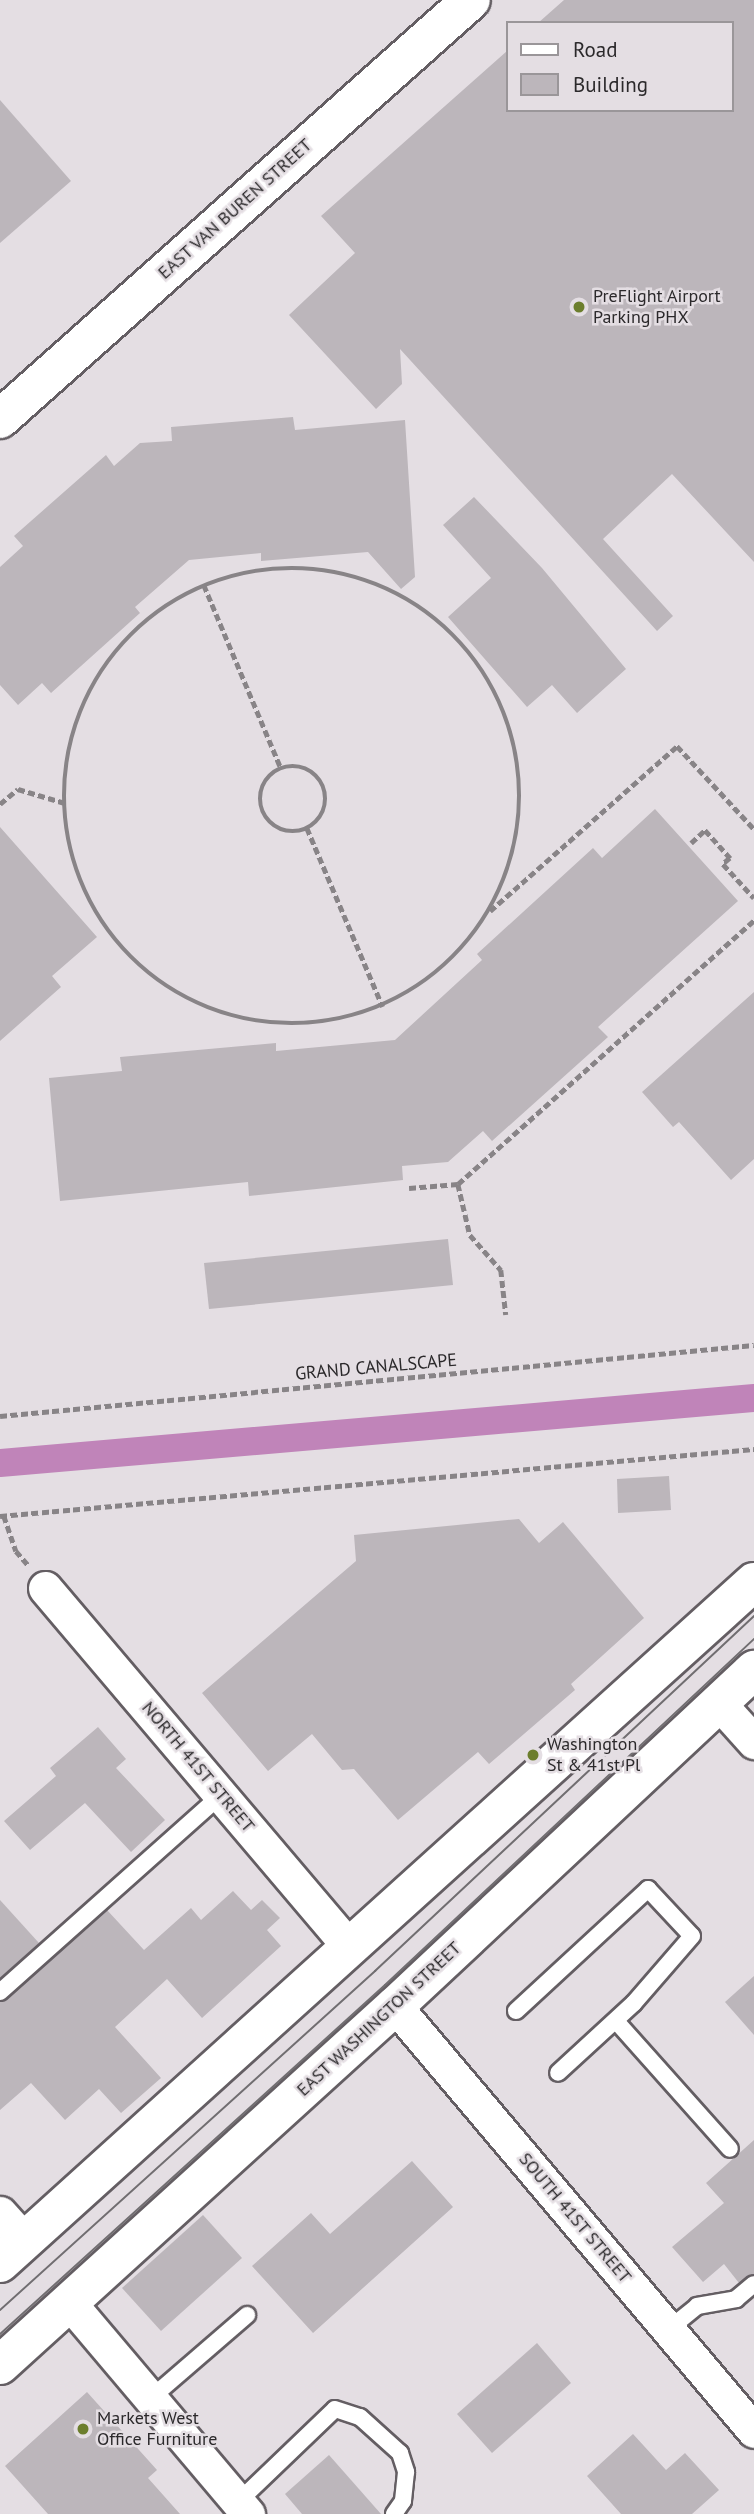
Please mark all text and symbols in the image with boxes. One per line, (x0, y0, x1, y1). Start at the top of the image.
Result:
legend (505, 21, 733, 112)
text: Road (573, 36, 617, 63)
text: Building (573, 71, 648, 98)
street label: EAST VAN BUREN STREET (153, 134, 317, 284)
place label: PreFlight Airport Parking PHX (593, 286, 721, 328)
marker: PreFlight Airport Parking PHX (571, 299, 587, 315)
street label: GRAND CANALSCAPE (294, 1349, 458, 1385)
street label: NORTH 41ST STREET (137, 1697, 259, 1837)
place label: Washington St & 41st Pl (547, 1734, 640, 1776)
marker: Washington St & 41st Pl (525, 1747, 541, 1763)
street label: EAST WASHINGTON STREET (292, 1937, 466, 2101)
street label: SOUTH 41ST STREET (514, 2148, 636, 2288)
place label: Markets West Office Furniture (97, 2408, 217, 2450)
marker: Markets West Office Furniture (75, 2421, 91, 2437)

